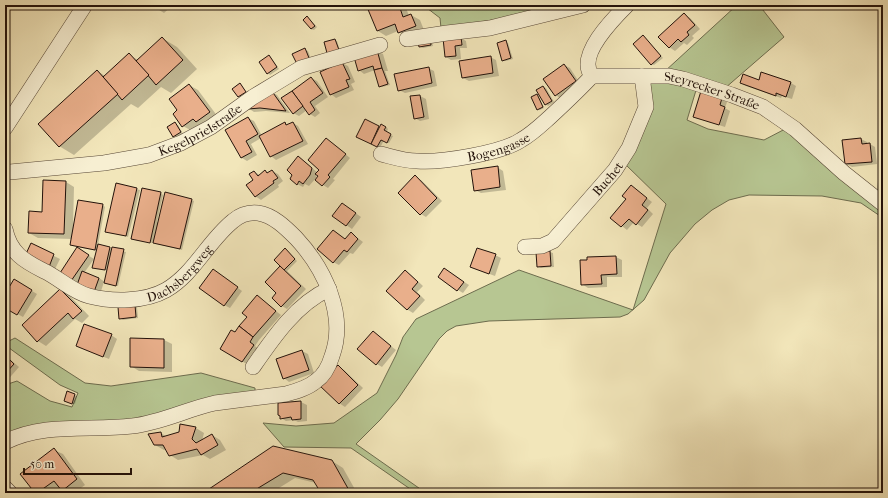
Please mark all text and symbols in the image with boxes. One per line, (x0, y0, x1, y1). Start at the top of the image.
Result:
street label: Steyrecker Straße (664, 69, 762, 113)
street label: Kegelprielstraße (156, 100, 245, 159)
street label: Bogengasse (466, 129, 533, 165)
street label: Buchet (589, 159, 627, 199)
street label: Dachsbergweg (145, 241, 216, 305)
scale bar (24, 450, 131, 476)
text: 50 m (30, 457, 54, 471)

